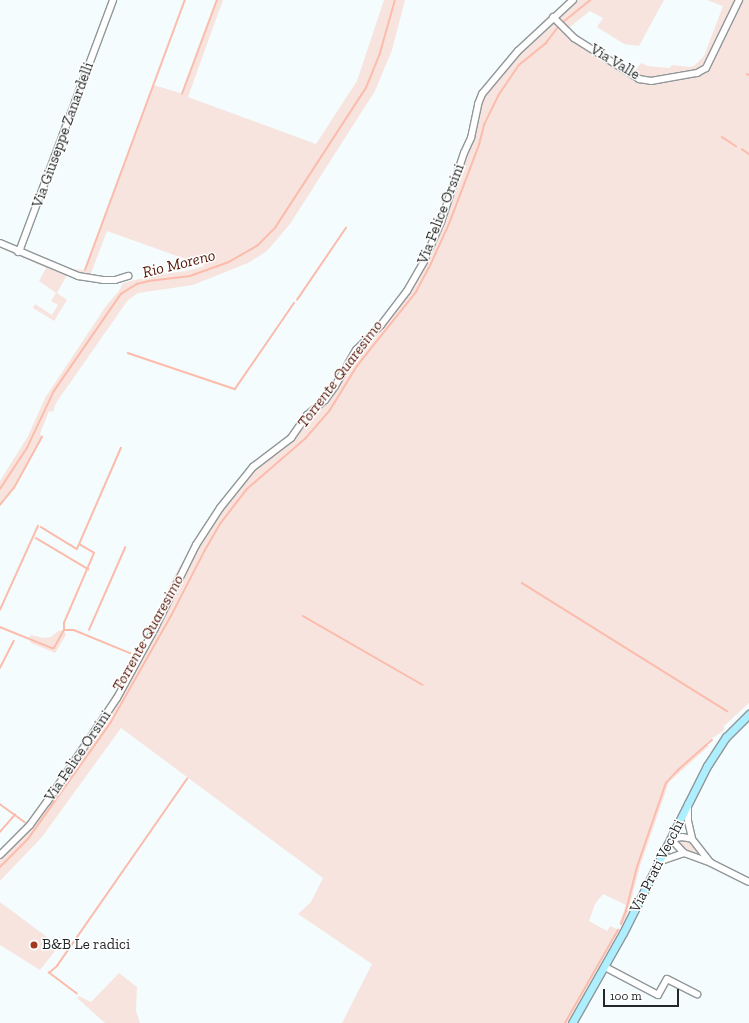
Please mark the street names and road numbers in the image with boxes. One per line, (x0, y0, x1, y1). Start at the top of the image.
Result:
street label: Via Valle (587, 40, 643, 84)
street label: Via Giuseppe Zanardelli (28, 60, 98, 210)
street label: Via Felice Orsini (414, 161, 468, 267)
street label: Via Felice Orsini (41, 707, 115, 805)
street label: Via Prati Vecchi (626, 817, 688, 915)

